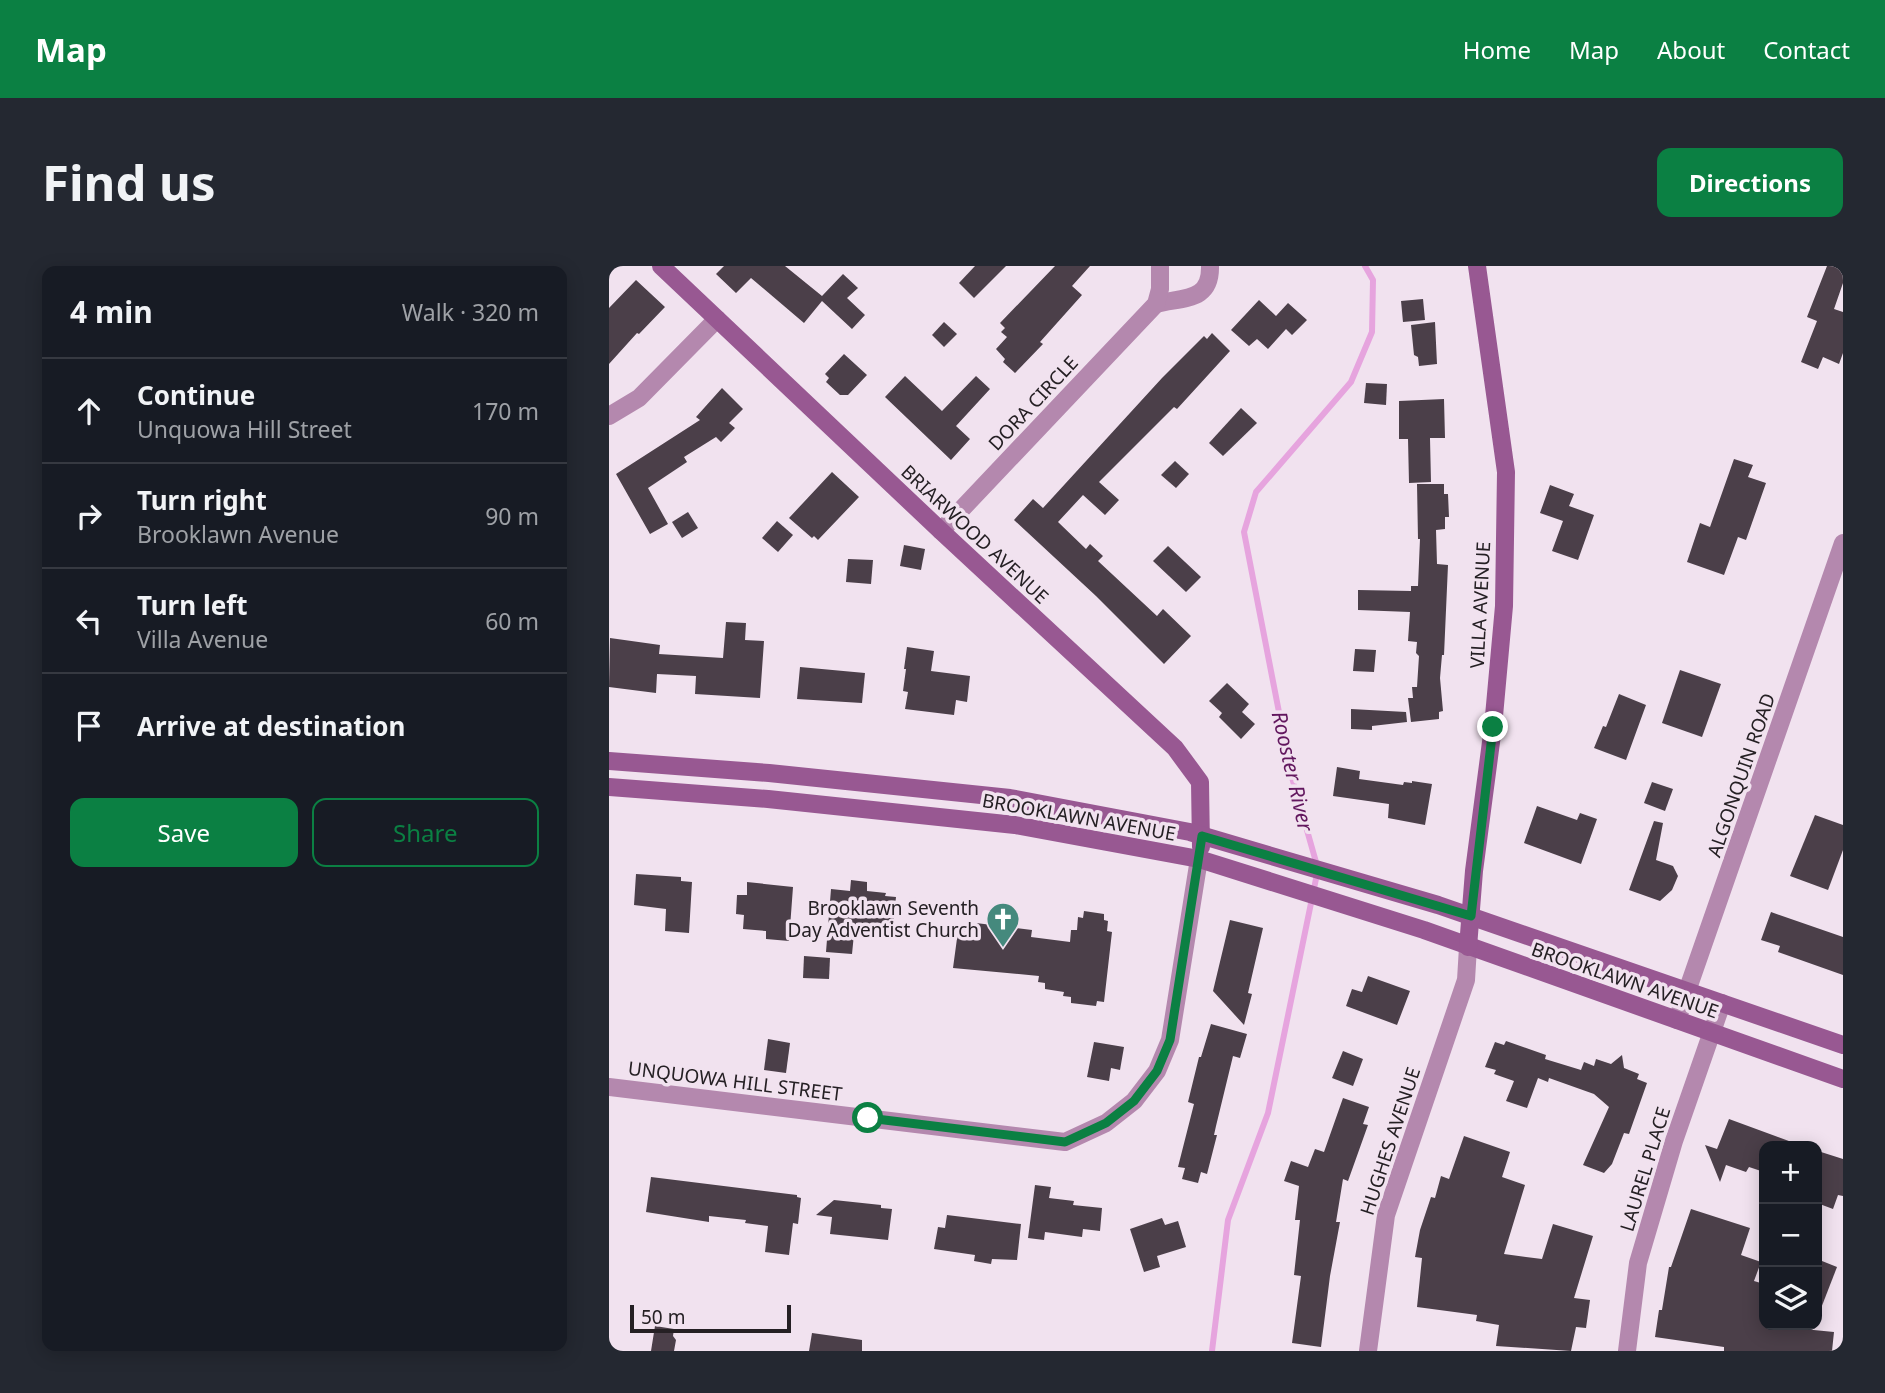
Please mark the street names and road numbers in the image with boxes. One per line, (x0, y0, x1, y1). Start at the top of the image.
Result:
street label: DORA CIRCLE (982, 350, 1084, 456)
street label: BRIARWOOD AVENUE (896, 459, 1054, 609)
street label: VILLA AVENUE (1464, 541, 1496, 669)
street label: ALGONQUIN ROAD (1701, 690, 1781, 860)
street label: BROOKLAWN AVENUE (980, 787, 1178, 847)
street label: BROOKLAWN AVENUE (1528, 936, 1722, 1024)
street label: UNQUOWA HILL STREET (626, 1055, 844, 1107)
street label: HUGHES AVENUE (1354, 1064, 1426, 1218)
street label: LAUREL PLACE (1614, 1103, 1676, 1235)

